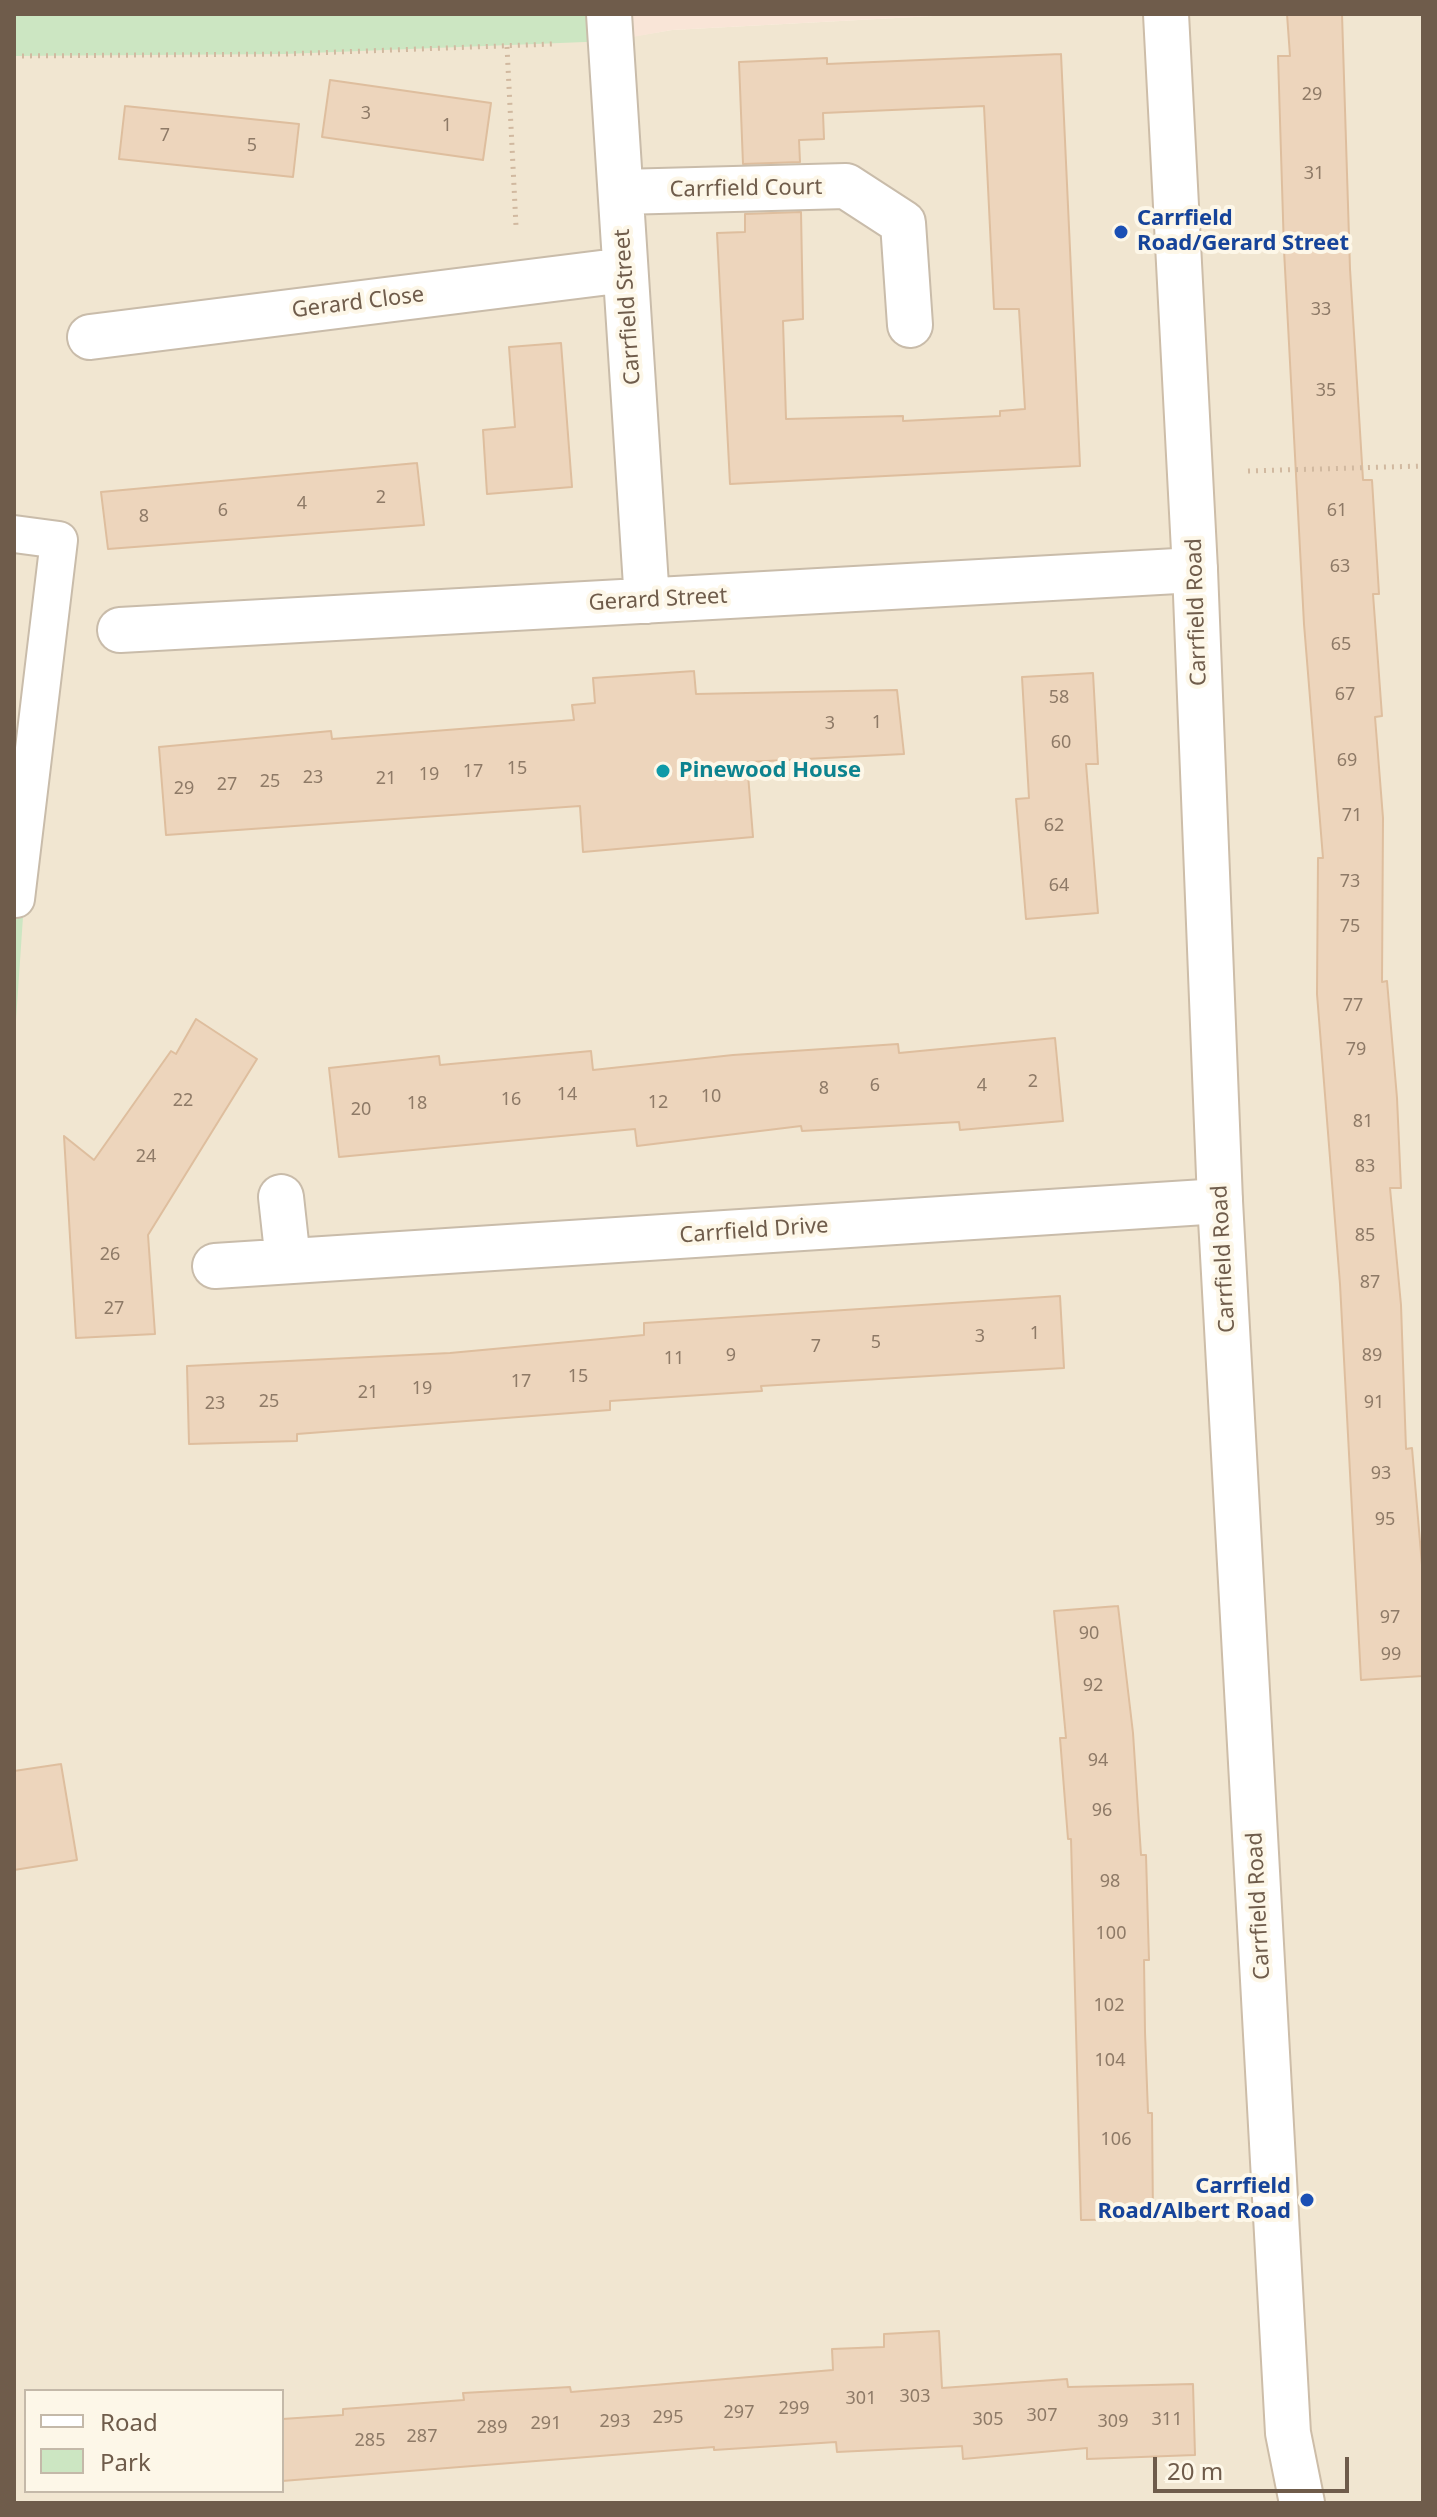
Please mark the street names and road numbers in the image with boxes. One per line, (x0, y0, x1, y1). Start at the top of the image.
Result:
street label: Carrfield Court (669, 174, 823, 204)
street label: Carrfield Street (609, 228, 647, 386)
street label: Gerard Close (290, 282, 426, 324)
street label: Carrfield Road (1181, 538, 1213, 686)
street label: Gerard Street (588, 583, 728, 617)
street label: Carrfield Road (1207, 1184, 1241, 1334)
street label: Carrfield Drive (679, 1213, 829, 1249)
street label: Carrfield Road (1242, 1831, 1276, 1981)

